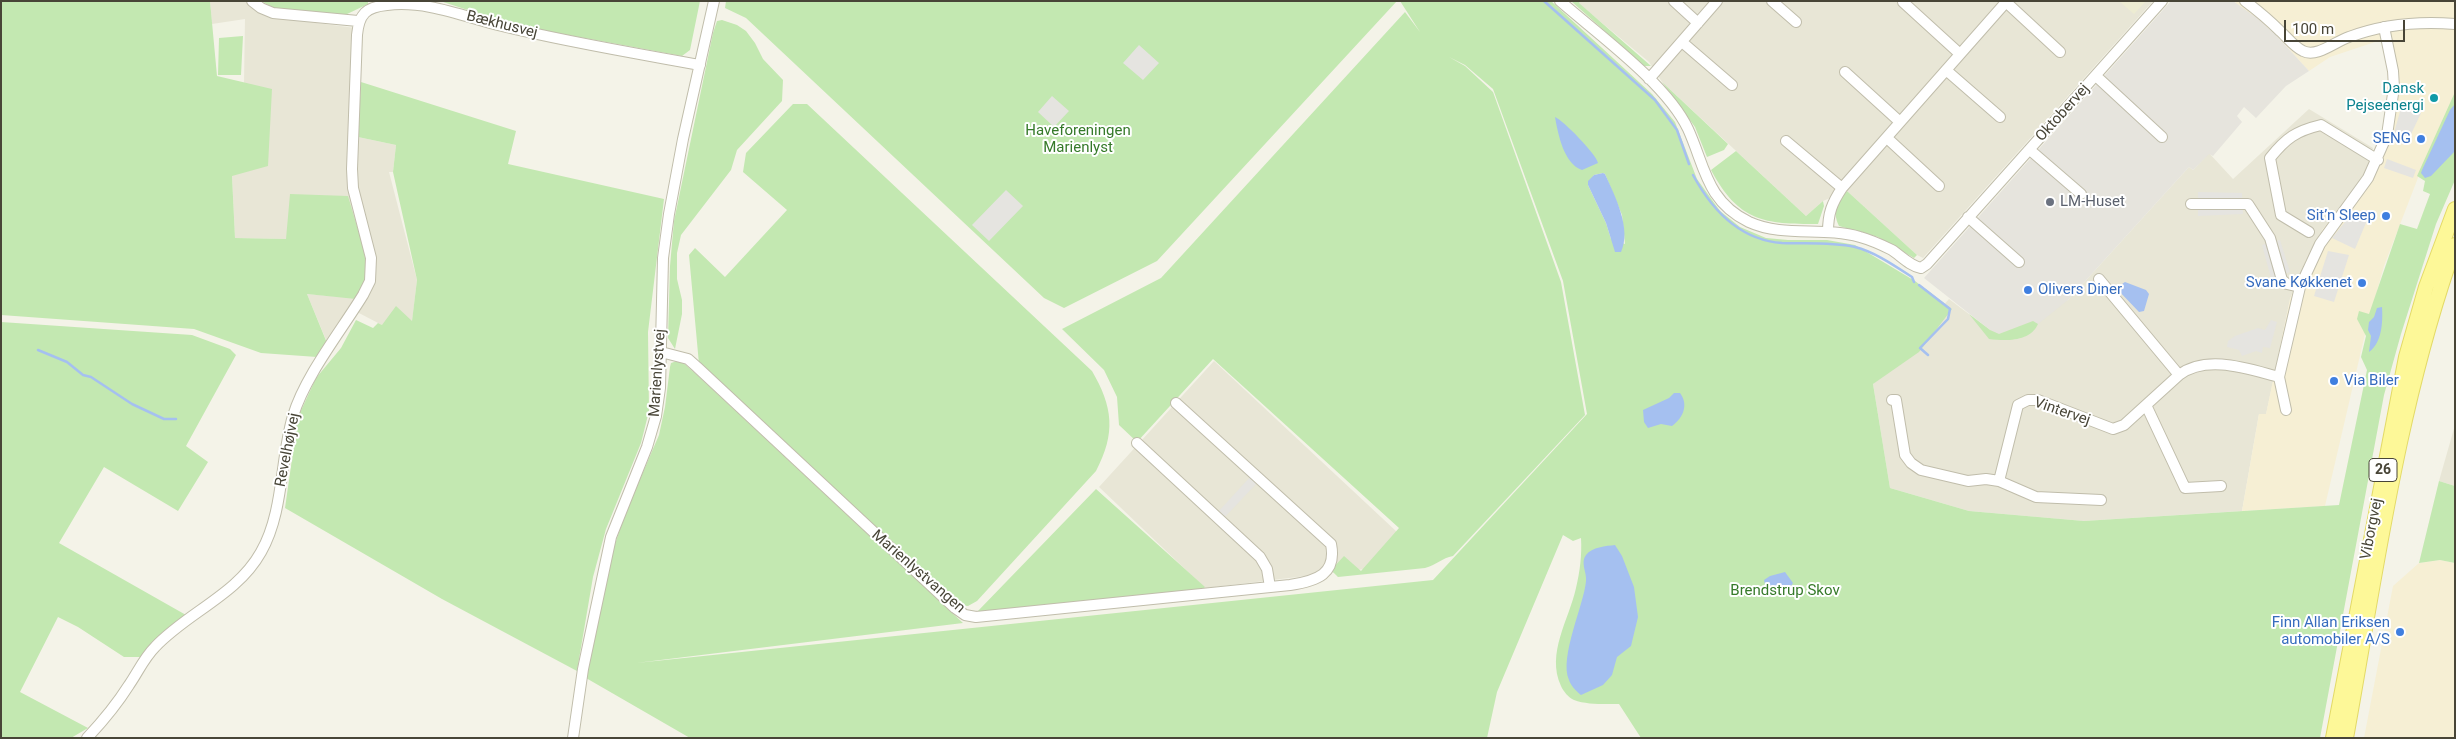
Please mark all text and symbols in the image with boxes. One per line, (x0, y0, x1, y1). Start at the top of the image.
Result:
street label: Bækhusvej (465, 7, 539, 43)
scale bar (2286, 10, 2407, 42)
text: 100 m (2292, 20, 2334, 38)
street label: Oktobervej (2032, 80, 2094, 146)
place label: Dansk Pejseenergi (2346, 80, 2424, 115)
marker: Dansk Pejseenergi (2428, 92, 2440, 104)
park label: Haveforeningen Marienlyst (1025, 122, 1131, 157)
place label: SENG (2373, 130, 2411, 148)
marker: SENG (2415, 133, 2427, 145)
place label: LM-Huset (2060, 193, 2125, 211)
marker: LM-Huset (2044, 196, 2056, 208)
place label: Sit’n Sleep (2307, 207, 2376, 225)
marker: Sit’n Sleep (2380, 210, 2392, 222)
place label: Svane Køkkenet (2246, 274, 2352, 292)
marker: Svane Køkkenet (2356, 277, 2368, 289)
place label: Olivers Diner (2038, 281, 2122, 299)
marker: Olivers Diner (2022, 284, 2034, 296)
street label: Marienlystvej (646, 328, 670, 418)
place label: Via Biler (2344, 372, 2399, 390)
marker: Via Biler (2328, 375, 2340, 387)
street label: Vintervej (2032, 394, 2092, 430)
street label: Revelhøjvej (272, 412, 304, 488)
road number: 26 (2369, 458, 2397, 482)
street label: Viborgvej (2357, 497, 2387, 561)
street label: Marienlystvangen (868, 527, 968, 617)
park label: Brendstrup Skov (1730, 582, 1840, 600)
place label: Finn Allan Eriksen automobiler A/S (2272, 614, 2390, 649)
marker: Finn Allan Eriksen automobiler A/S (2394, 626, 2406, 638)

